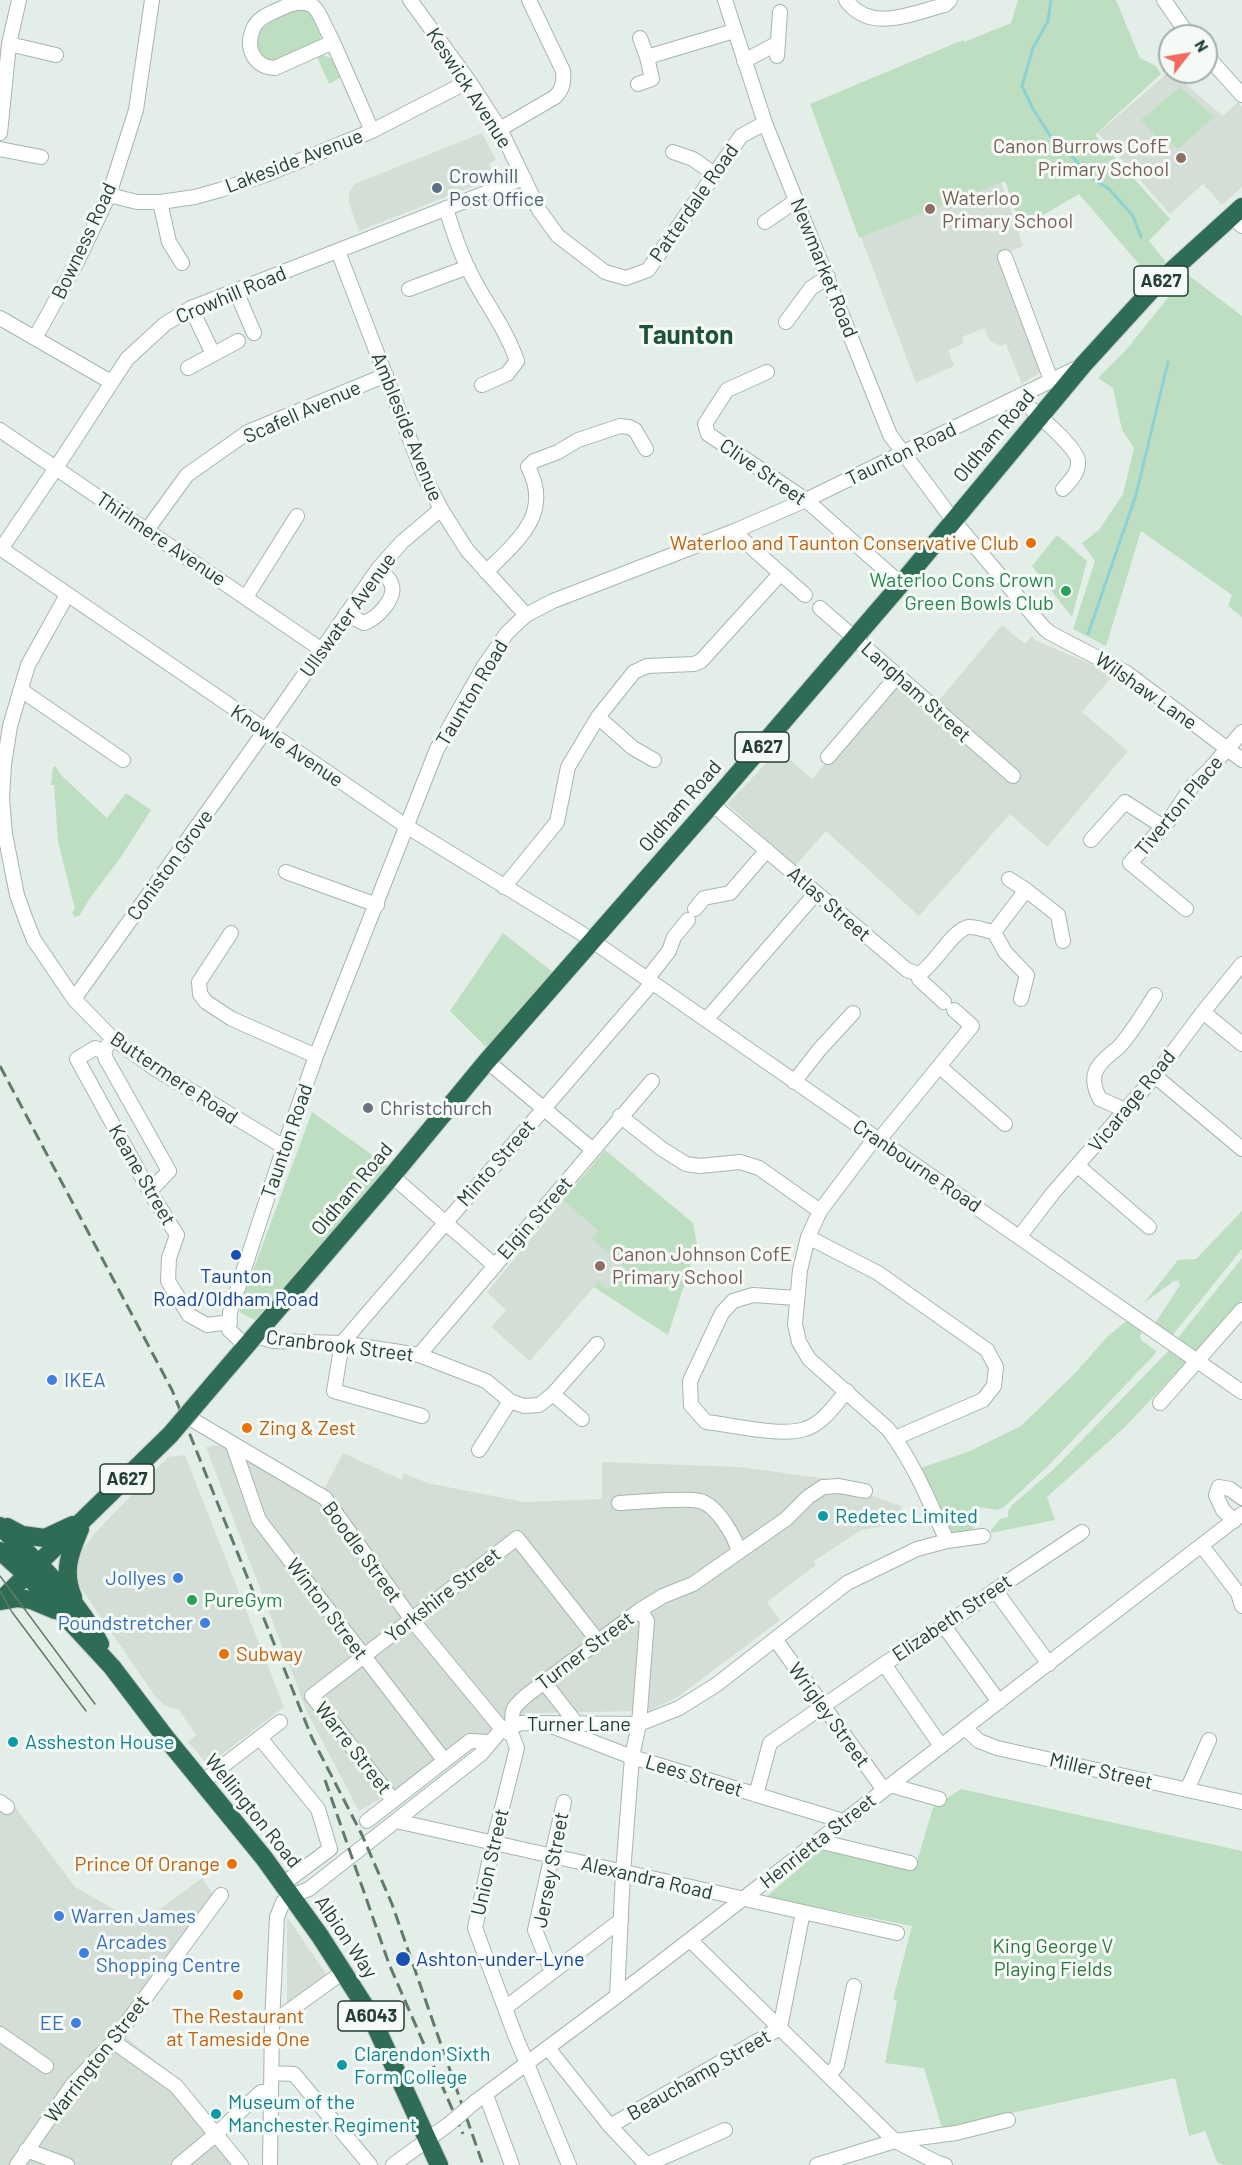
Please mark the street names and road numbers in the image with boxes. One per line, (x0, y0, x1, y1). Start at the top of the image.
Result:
street label: Keswick Avenue (421, 23, 517, 153)
street label: Lakeside Avenue (222, 124, 366, 198)
street label: Patterdale Road (644, 139, 744, 267)
street label: Bowness Road (47, 179, 121, 303)
street label: Newmarket Road (785, 195, 863, 341)
street label: Crowhill Road (172, 261, 290, 329)
road number: A627 (1134, 266, 1188, 296)
street label: Ambleside Avenue (366, 349, 448, 505)
street label: Scafell Avenue (240, 375, 364, 449)
street label: Oldham Road (948, 385, 1040, 487)
street label: Taunton Road (842, 417, 960, 491)
street label: Clive Street (715, 433, 811, 511)
street label: Thirlmere Avenue (91, 487, 231, 591)
street label: Ullswater Avenue (295, 548, 401, 682)
street label: Taunton Road (431, 636, 513, 750)
street label: Langham Street (856, 637, 976, 747)
street label: Wilshaw Lane (1090, 647, 1202, 735)
street label: Knowle Avenue (226, 700, 348, 792)
road number: A627 (735, 732, 789, 762)
street label: Tiverton Place (1130, 751, 1228, 861)
street label: Oldham Road (634, 755, 726, 857)
street label: Coniston Grove (122, 805, 218, 925)
street label: Atlas Street (783, 861, 875, 947)
street label: Buttermere Road (106, 1027, 242, 1129)
street label: Vicarage Road (1083, 1045, 1181, 1157)
street label: Taunton Road (256, 1081, 318, 1201)
street label: Cranbourne Road (848, 1114, 986, 1218)
street label: Minto Street (452, 1115, 540, 1211)
street label: Keane Street (103, 1120, 181, 1230)
street label: Oldham Road (306, 1138, 398, 1240)
street label: Elgin Street (493, 1172, 577, 1264)
street label: Cranbrook Street (265, 1325, 415, 1367)
road number: A627 (100, 1464, 154, 1494)
street label: Boodle Street (317, 1497, 407, 1607)
street label: Yorkshire Street (380, 1542, 506, 1648)
street label: Winton Street (281, 1554, 373, 1664)
street label: Elizabeth Street (888, 1569, 1016, 1667)
street label: Turner Street (532, 1607, 638, 1695)
street label: Wrigley Street (783, 1658, 875, 1772)
street label: Warre Street (310, 1697, 396, 1799)
street label: Turner Lane (527, 1712, 631, 1736)
street label: Miller Street (1047, 1747, 1155, 1795)
street label: Wellington Road (200, 1749, 306, 1873)
street label: Lees Street (642, 1750, 746, 1802)
street label: Henrietta Street (755, 1788, 881, 1894)
street label: Union Street (466, 1806, 514, 1918)
street label: Jersey Street (528, 1810, 574, 1930)
street label: Alexandra Road (579, 1851, 715, 1905)
street label: Albion Way (310, 1891, 382, 1983)
street label: Warrington Street (40, 1990, 154, 2128)
road number: A6043 (338, 2001, 404, 2031)
street label: Beauchamp Street (623, 2024, 775, 2126)

